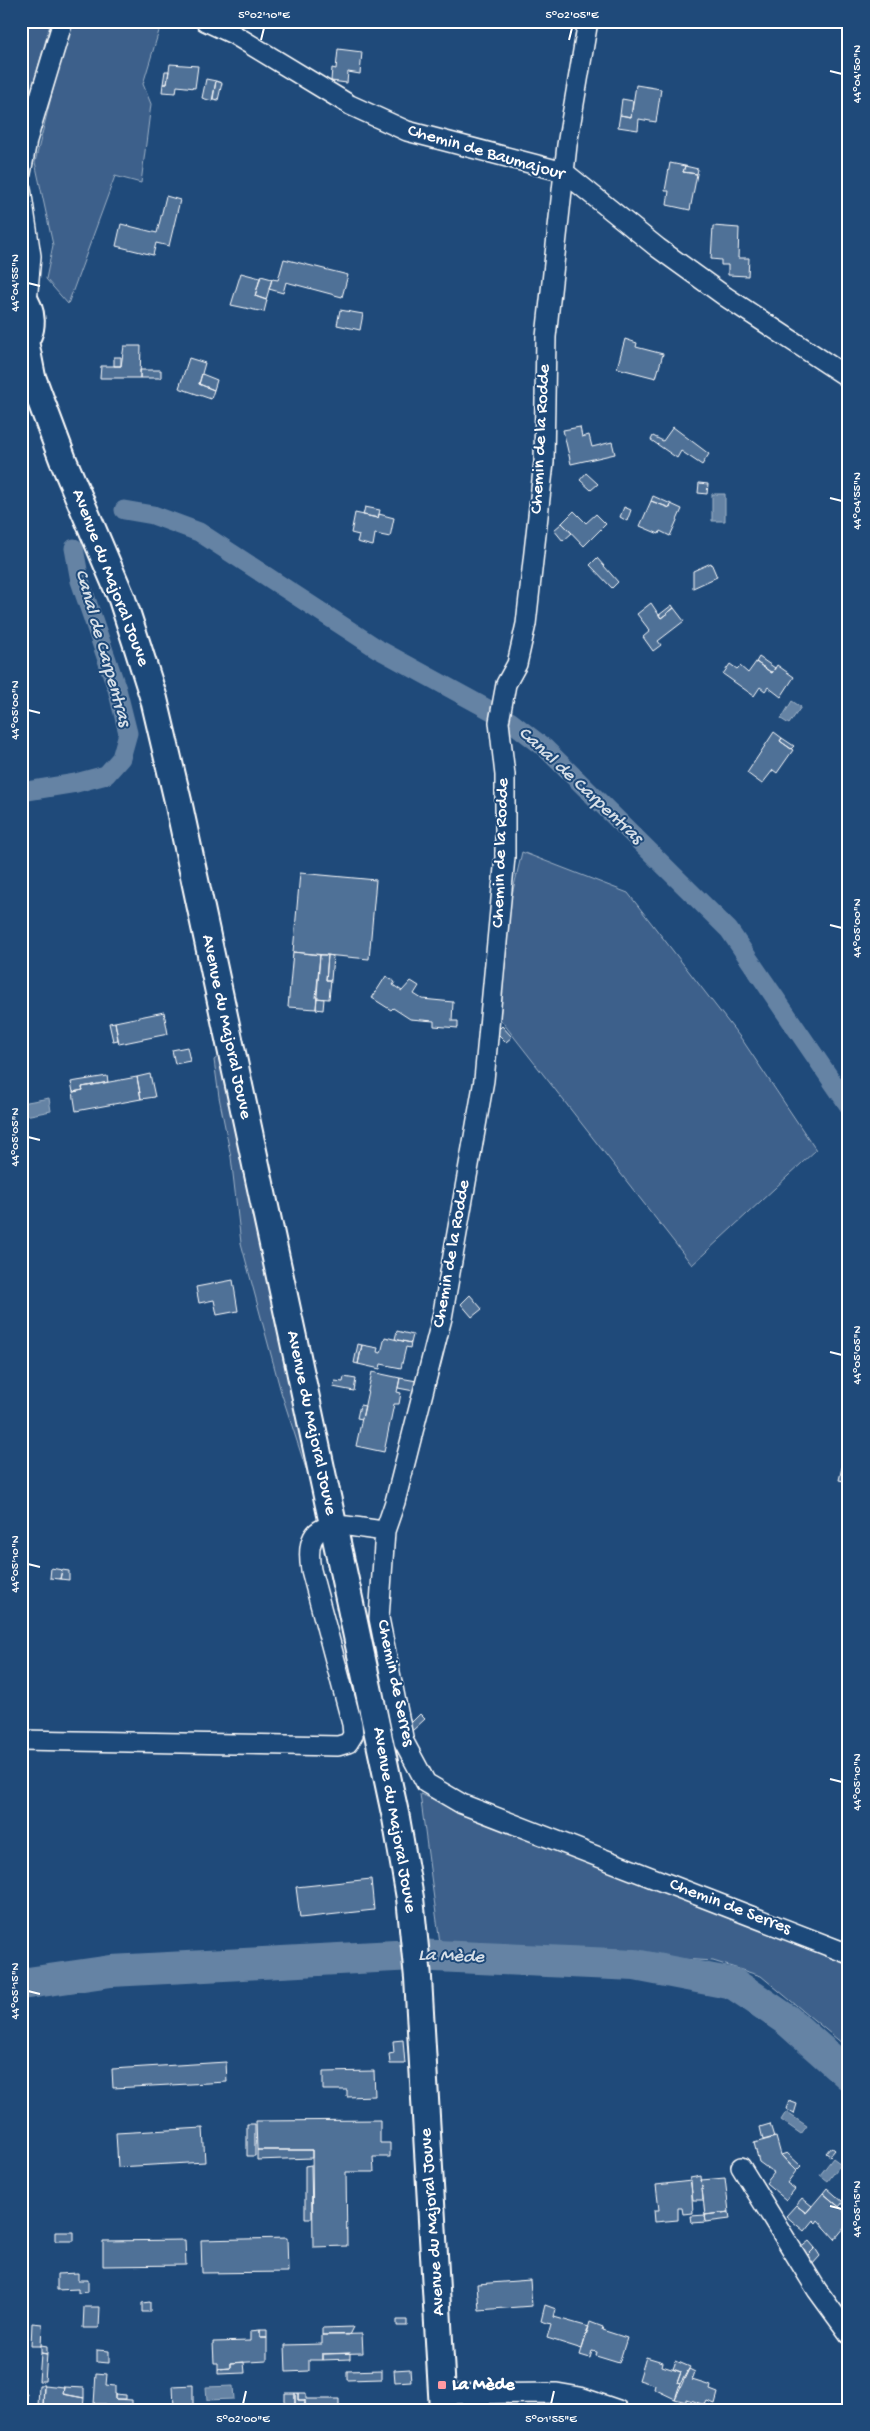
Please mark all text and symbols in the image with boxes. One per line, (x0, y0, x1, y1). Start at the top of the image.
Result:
text: 5°02'10"E (238, 9, 290, 23)
text: 5°02'05"E (545, 9, 599, 23)
text: 44°04'50"N (851, 45, 865, 103)
street label: Chemin de Baumajour (405, 121, 568, 186)
text: 44°04'55"N (9, 254, 23, 312)
street label: Chemin de la Rodde (527, 363, 555, 514)
text: 44°04'55"N (851, 472, 865, 530)
street label: Avenue du Majoral Jouve (67, 487, 154, 670)
water label: Canal de Carpentras (69, 567, 136, 731)
text: 44°05'00"N (9, 680, 23, 740)
water label: Canal de Carpentras (513, 722, 649, 851)
street label: Chemin de la Rodde (488, 777, 514, 928)
text: 44°05'00"N (851, 898, 865, 958)
street label: Avenue du Majoral Jouve (196, 933, 256, 1122)
text: 44°05'05"N (9, 1107, 23, 1166)
street label: Chemin de la Rodde (429, 1178, 475, 1330)
text: 44°05'05"N (851, 1325, 865, 1384)
street label: Avenue du Majoral Jouve (281, 1329, 341, 1518)
text: 44°05'10"N (9, 1535, 23, 1593)
street label: Chemin de Serres (371, 1618, 419, 1749)
street label: Avenue du Majoral Jouve (367, 1726, 421, 1915)
text: 44°05'10"N (851, 1753, 865, 1811)
street label: Chemin de Serres (666, 1874, 795, 1940)
water label: La Mède (418, 1944, 486, 1970)
text: 44°05'15"N (9, 1962, 23, 2019)
street label: Avenue du Majoral Jouve (416, 2127, 450, 2316)
text: 44°05'15"N (851, 2180, 865, 2237)
place label: La Mède (452, 2375, 515, 2396)
marker: La Mède (436, 2379, 448, 2391)
text: 5°02'00"E (216, 2413, 270, 2427)
text: 5°01'55"E (525, 2413, 577, 2427)

